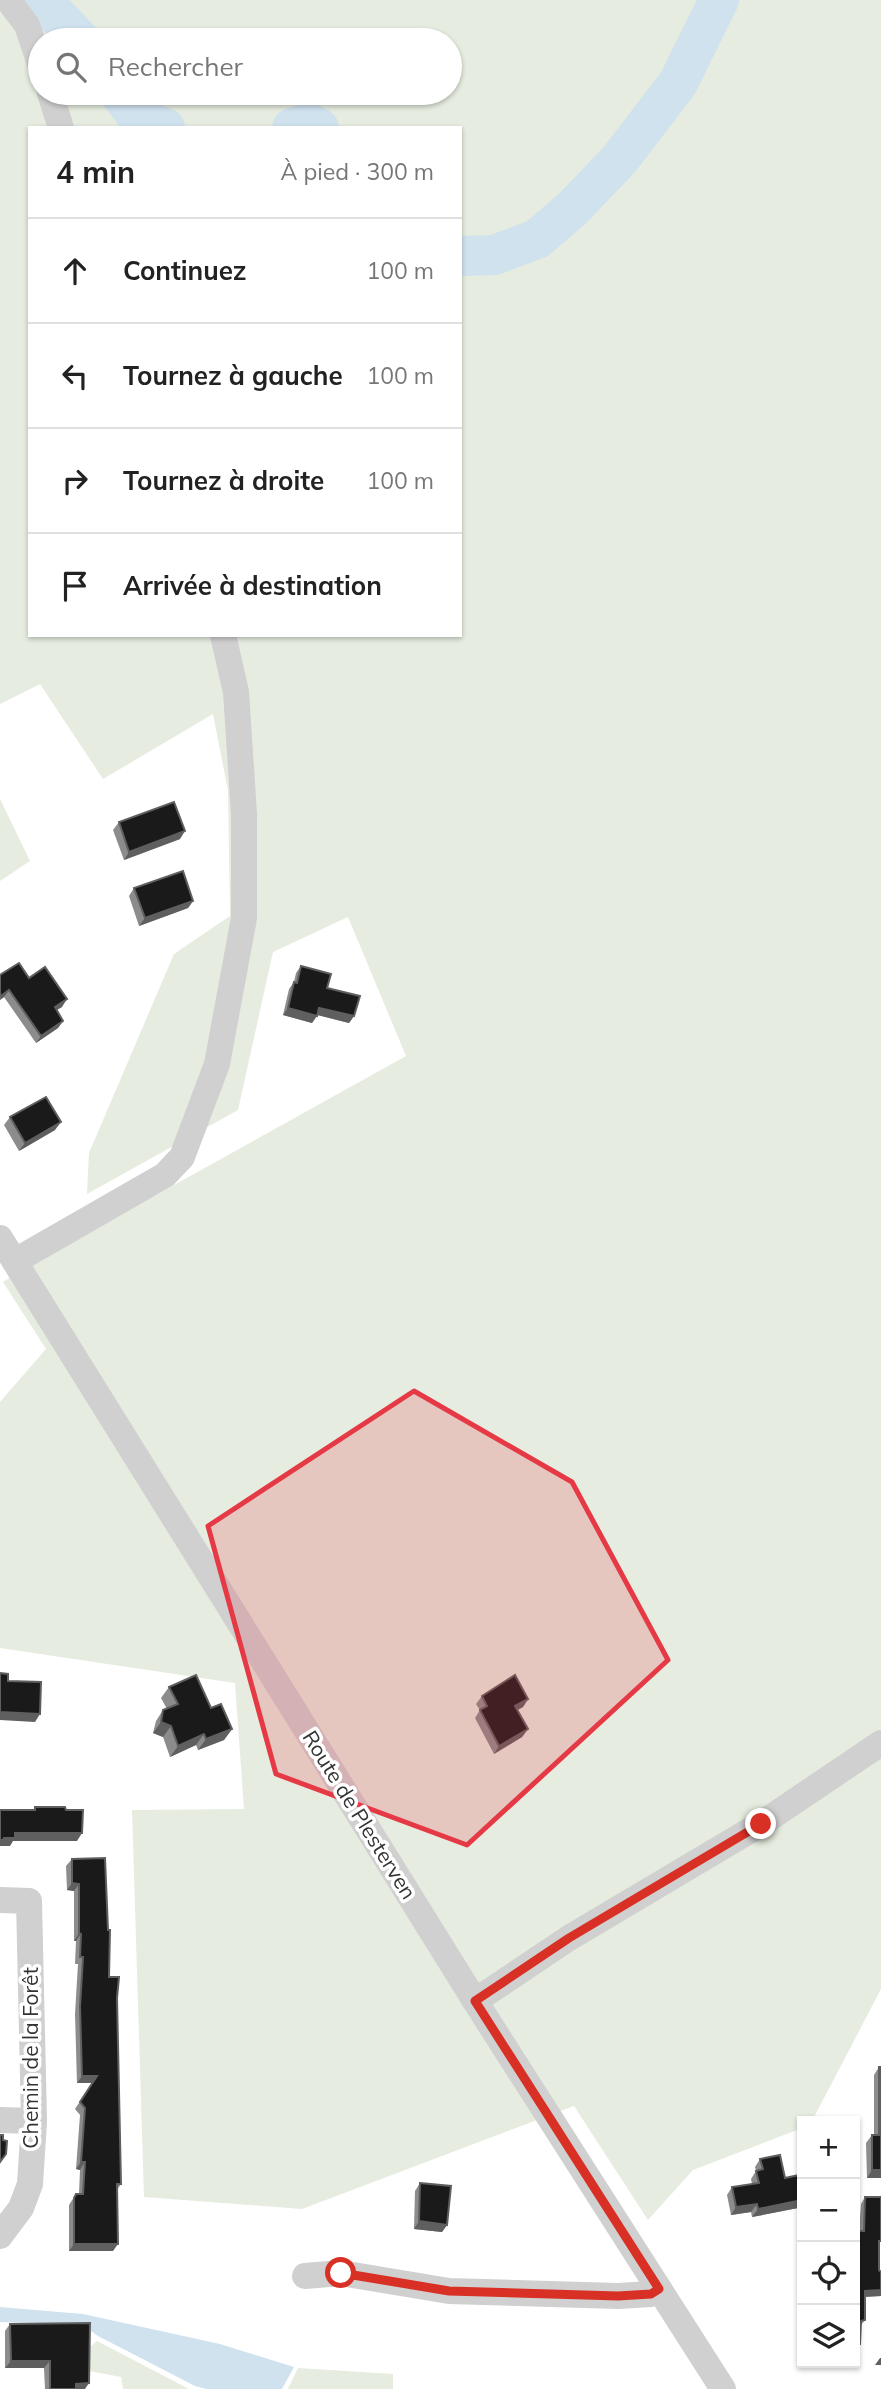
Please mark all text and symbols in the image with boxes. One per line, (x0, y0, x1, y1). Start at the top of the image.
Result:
search box (28, 28, 462, 105)
icon: search (52, 48, 90, 86)
text: Rechercher (108, 50, 243, 83)
text: 4 min (56, 153, 135, 191)
text: À pied · 300 m (281, 157, 434, 186)
icon: ahead (56, 252, 94, 290)
text: Continuez (123, 254, 247, 287)
text: 100 m (366, 256, 434, 285)
icon: left (56, 357, 94, 395)
text: Tournez à gauche (123, 359, 343, 392)
text: 100 m (366, 361, 434, 390)
icon: right (56, 462, 94, 500)
text: Tournez à droite (123, 464, 324, 497)
text: 100 m (366, 466, 434, 495)
icon: arrive (56, 567, 94, 605)
text: Arrivée à destination (123, 569, 382, 602)
street label: Route de Plesterven (297, 1725, 422, 1904)
route end (745, 1808, 776, 1839)
street label: Chemin de la Forêt (17, 1967, 43, 2149)
map controls (797, 2116, 860, 2368)
button: + (797, 2116, 860, 2179)
button: − (797, 2179, 860, 2242)
button: locate (797, 2242, 860, 2305)
route start (325, 2257, 356, 2288)
button: layers (797, 2305, 860, 2368)

